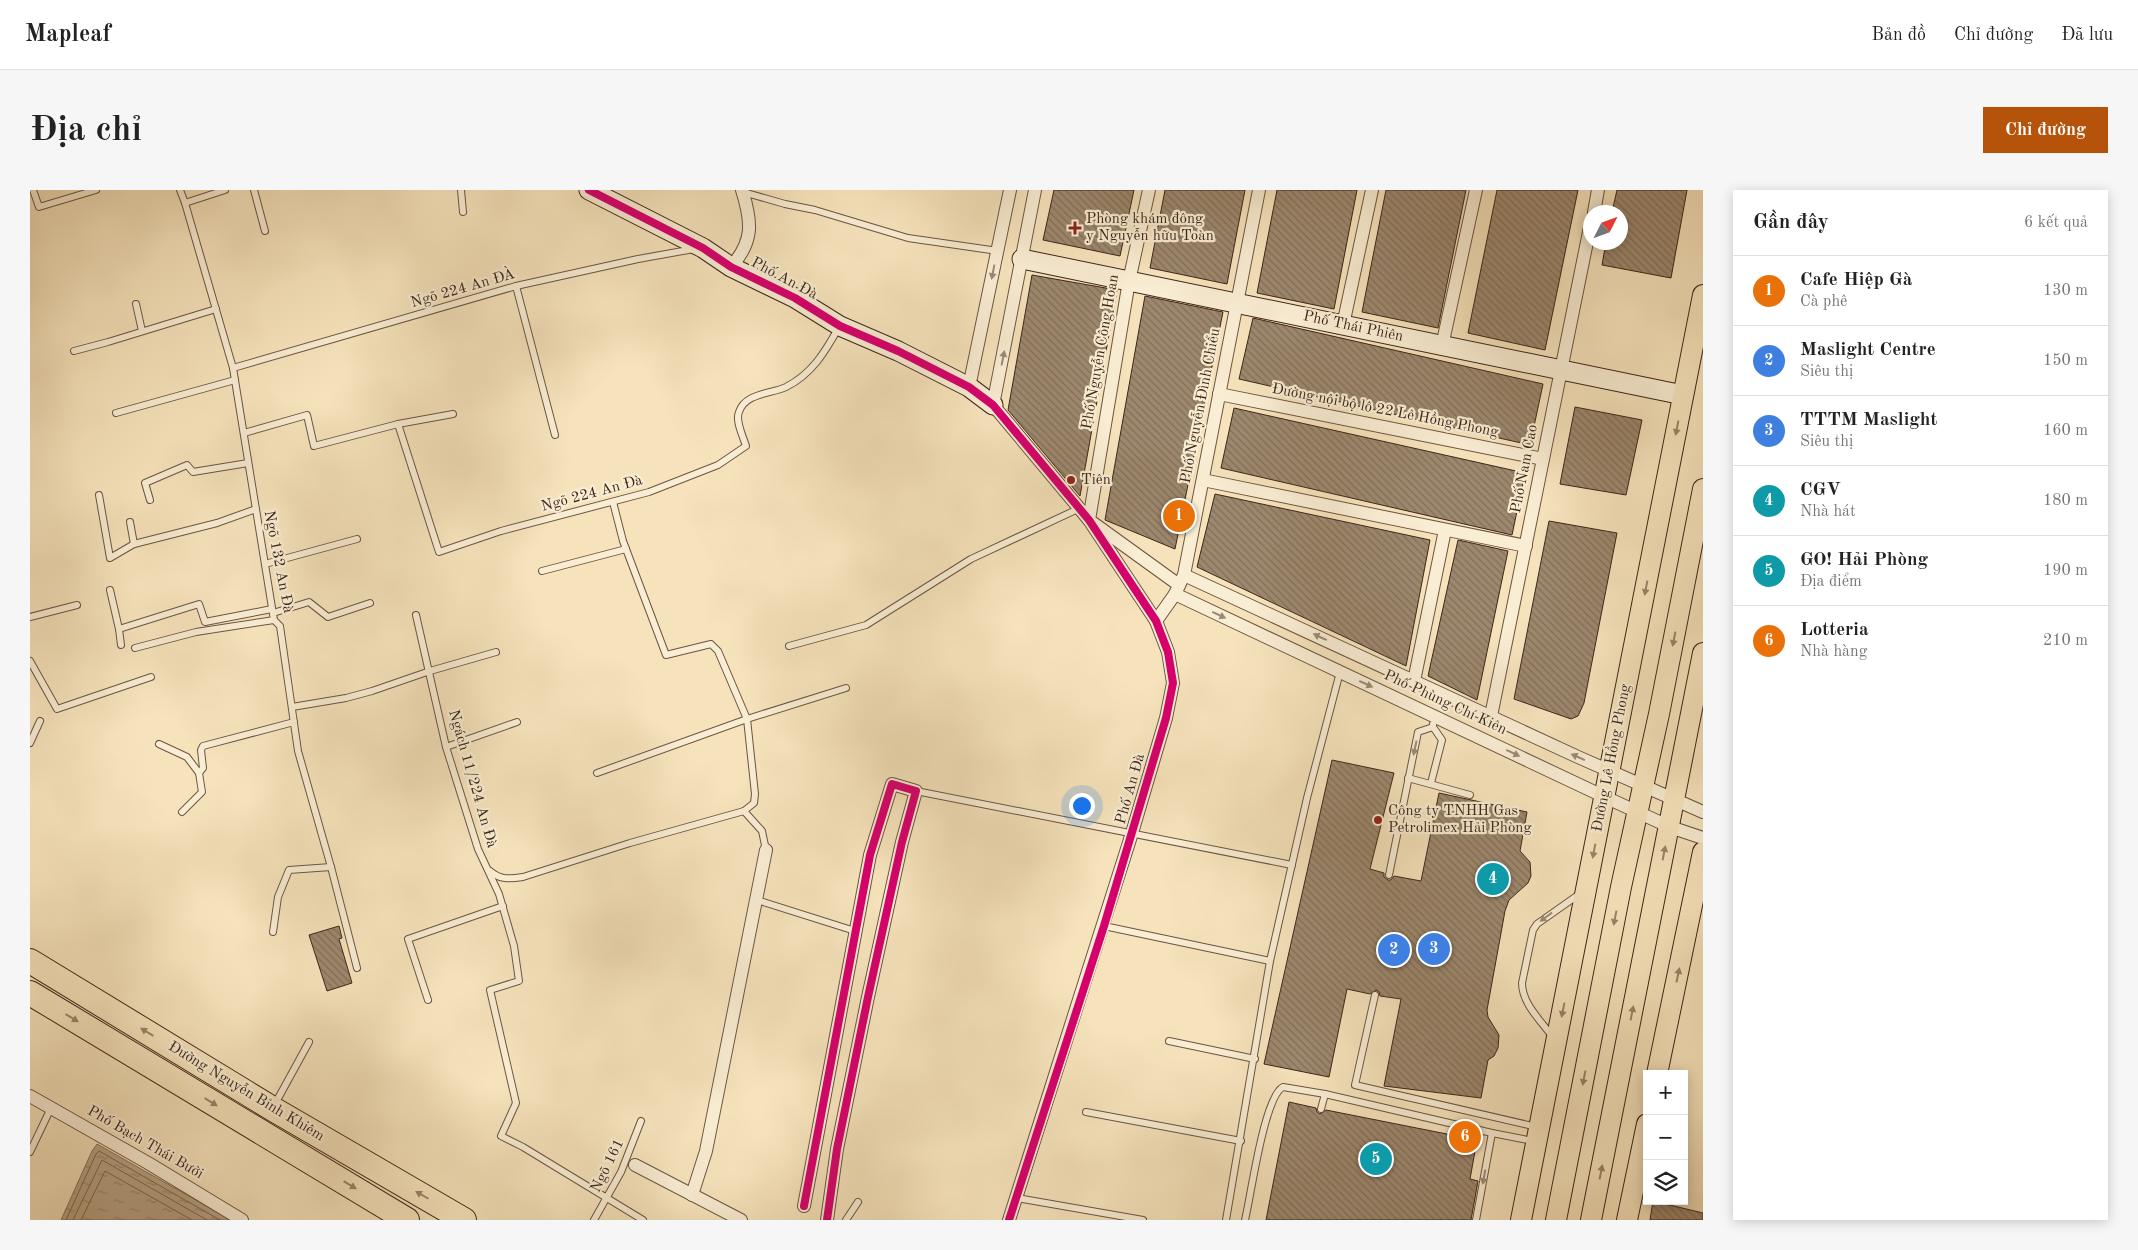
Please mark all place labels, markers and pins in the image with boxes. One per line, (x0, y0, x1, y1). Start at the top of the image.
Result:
place label: Phòng khám đông y Nguyễn hữu Toàn (1086, 212, 1214, 244)
marker: Phòng khám đông y Nguyễn hữu Toàn (1068, 221, 1082, 235)
place label: Tiên (1081, 473, 1111, 488)
marker: Tiên (1065, 474, 1077, 486)
pin: 1 (1163, 497, 1195, 535)
place label: Công ty TNHH Gas Petrolimex Hải Phòng (1388, 804, 1532, 836)
marker: Công ty TNHH Gas Petrolimex Hải Phòng (1372, 814, 1384, 826)
pin: 4 (1477, 860, 1509, 898)
pin: 3 (1418, 930, 1450, 968)
pin: 2 (1378, 931, 1410, 969)
pin: 6 (1449, 1118, 1481, 1156)
pin: 5 (1360, 1140, 1392, 1178)

